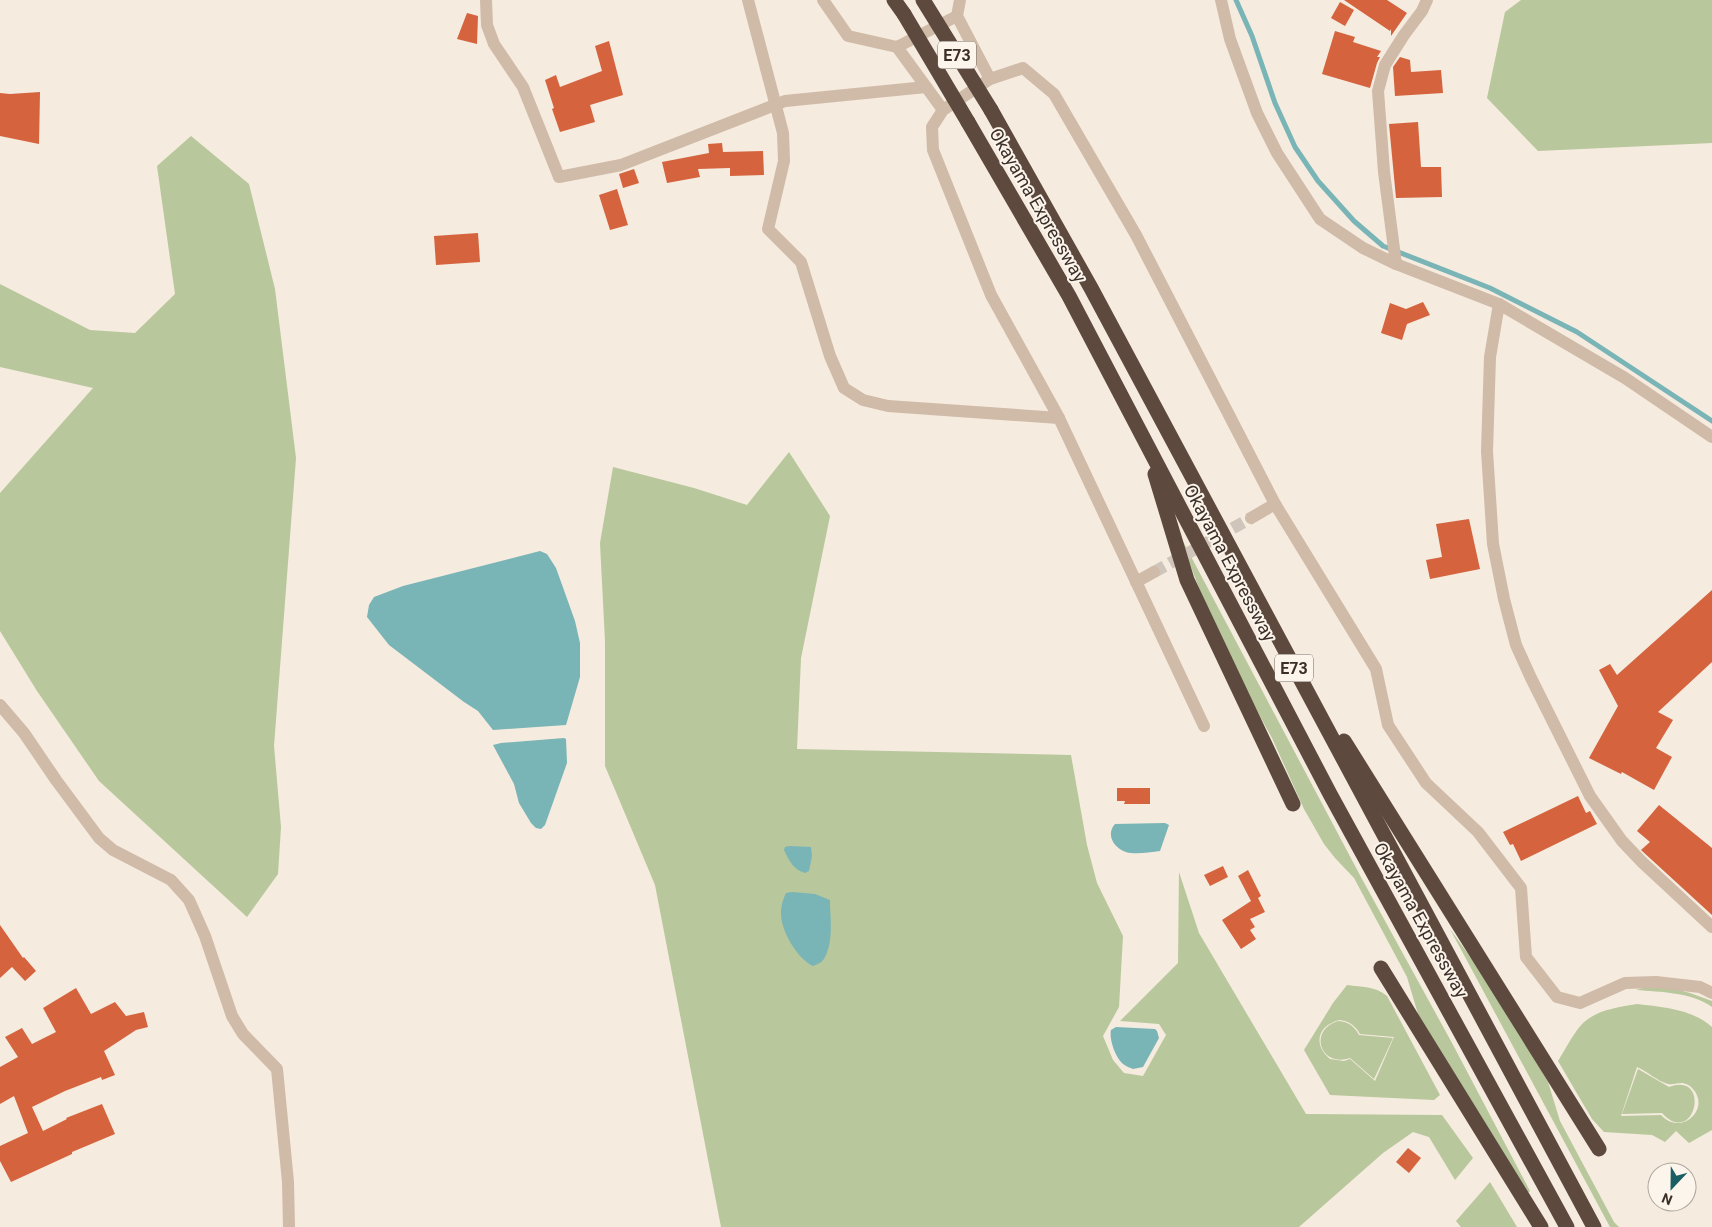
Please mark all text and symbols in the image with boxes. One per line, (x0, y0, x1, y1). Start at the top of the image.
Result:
road number: E73 (938, 42, 976, 68)
street label: Okayama Expressway (985, 124, 1091, 286)
street label: Okayama Expressway (1180, 481, 1280, 645)
road number: E73 (1275, 654, 1313, 681)
street label: Okayama Expressway (1370, 839, 1473, 1002)
north arrow (1647, 1162, 1697, 1212)
text: N (1660, 1190, 1675, 1208)

